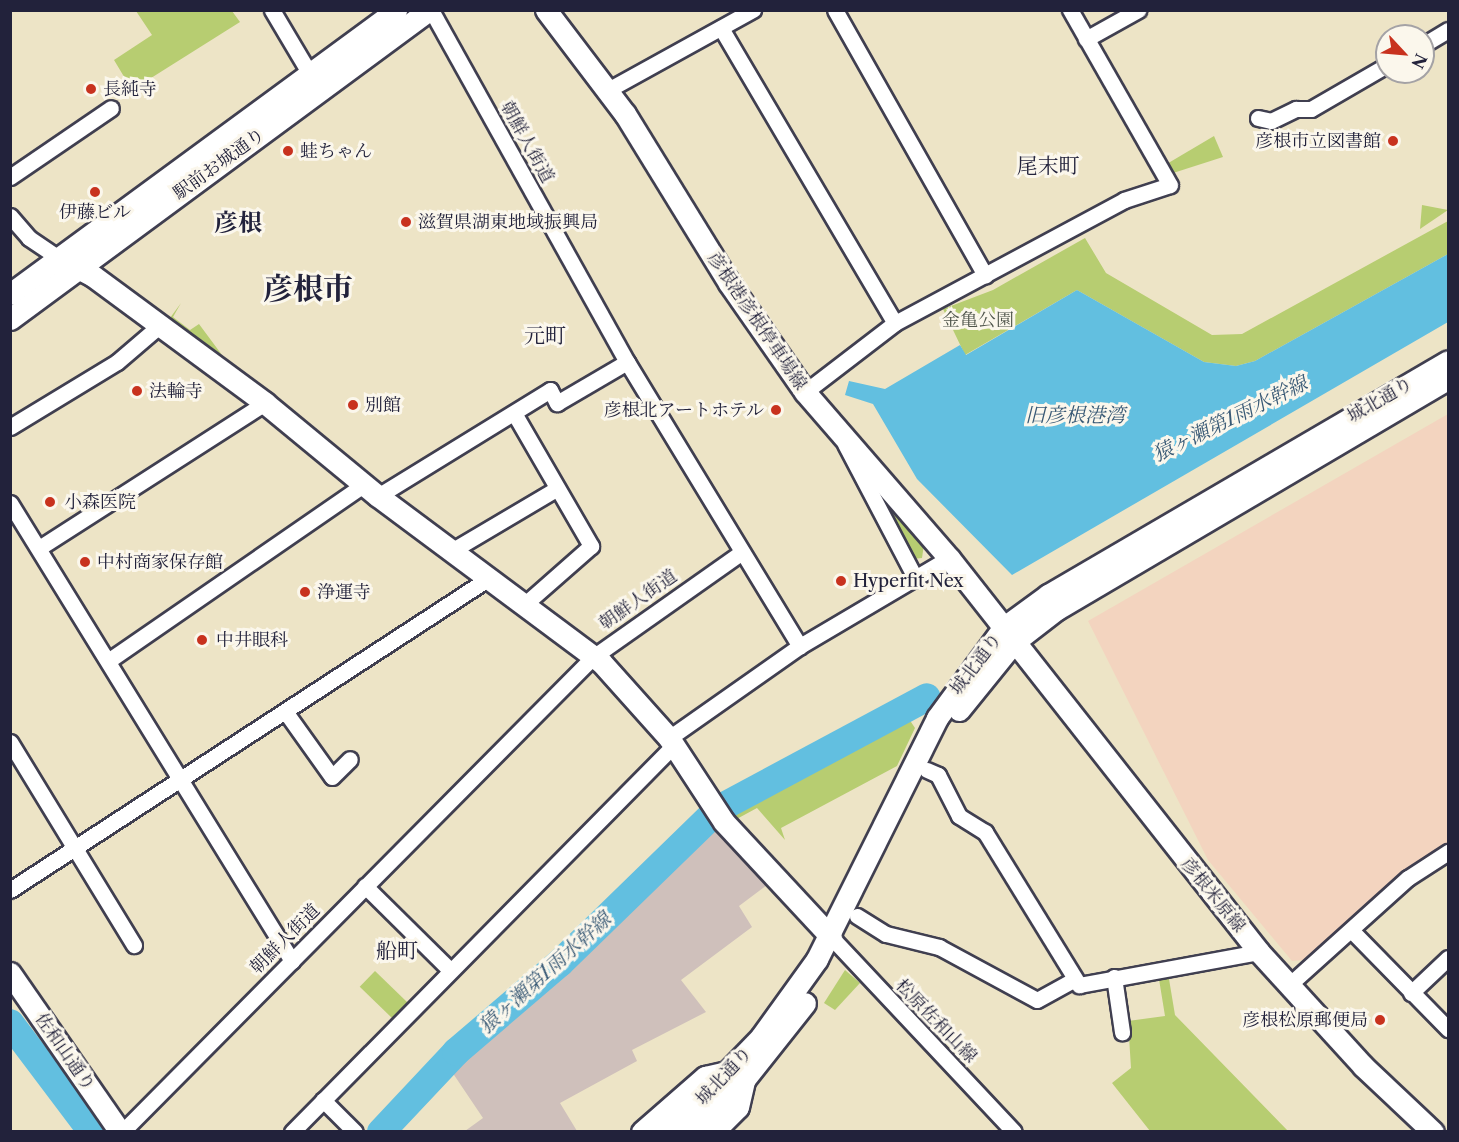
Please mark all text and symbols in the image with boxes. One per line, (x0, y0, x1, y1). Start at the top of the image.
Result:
north arrow (1375, 24, 1435, 84)
text: N (1407, 50, 1431, 72)
place label: 長純寺 (103, 78, 157, 100)
marker: 長純寺 (84, 82, 98, 96)
street label: 朝鮮人街道 (496, 97, 558, 187)
street label: 駅前お城通り (169, 124, 269, 204)
place label: 彦根市立図書館 (1255, 130, 1381, 152)
marker: 彦根市立図書館 (1386, 134, 1400, 148)
place label: 蛙ちゃん (300, 140, 372, 162)
marker: 蛙ちゃん (281, 144, 295, 158)
district label: 尾末町 (1017, 153, 1079, 179)
marker: 伊藤ビル (88, 185, 102, 199)
place label: 伊藤ビル (59, 201, 131, 223)
district label: 彦根 (214, 209, 262, 237)
place label: 滋賀県湖東地域振興局 (418, 211, 598, 233)
marker: 滋賀県湖東地域振興局 (399, 215, 413, 229)
street label: 彦根港彦根停車場線 (703, 248, 811, 394)
district label: 彦根市 (263, 271, 353, 307)
park label: 金亀公園 (942, 309, 1014, 331)
district label: 元町 (524, 323, 566, 349)
water label: 猿ヶ瀬第1雨水幹線 (1149, 371, 1311, 467)
street label: 城北通り (1343, 373, 1417, 427)
place label: 法輪寺 (149, 380, 203, 402)
marker: 法輪寺 (130, 384, 144, 398)
place label: 別館 (365, 394, 401, 416)
marker: 別館 (346, 398, 360, 412)
place label: 彦根北アートホテル (603, 399, 764, 421)
marker: 彦根北アートホテル (769, 403, 783, 417)
water label: 旧彦根港湾 (1025, 403, 1125, 427)
place label: 小森医院 (64, 491, 136, 513)
marker: 小森医院 (41, 493, 59, 511)
place label: 中村商家保存館 (97, 551, 223, 573)
marker: 中村商家保存館 (78, 555, 92, 569)
street label: 朝鮮人街道 (595, 565, 681, 635)
place label: Hyperfit Nex (853, 570, 964, 592)
marker: Hyperfit Nex (834, 574, 848, 588)
place label: 浄運寺 (317, 581, 371, 603)
marker: 浄運寺 (298, 585, 312, 599)
place label: 中井眼科 (216, 629, 288, 651)
street label: 城北通り (946, 629, 1006, 699)
marker: 中井眼科 (193, 631, 211, 649)
street label: 彦根米原線 (1176, 853, 1250, 937)
street label: 朝鮮人街道 (246, 900, 324, 978)
water label: 猿ヶ瀬第1雨水幹線 (474, 908, 616, 1038)
district label: 船町 (376, 938, 418, 964)
street label: 松原佐和山線 (891, 975, 981, 1067)
street label: 佐和山通り (30, 1009, 100, 1095)
place label: 彦根松原郵便局 (1242, 1009, 1368, 1031)
marker: 彦根松原郵便局 (1373, 1013, 1387, 1027)
street label: 城北通り (692, 1042, 756, 1110)

